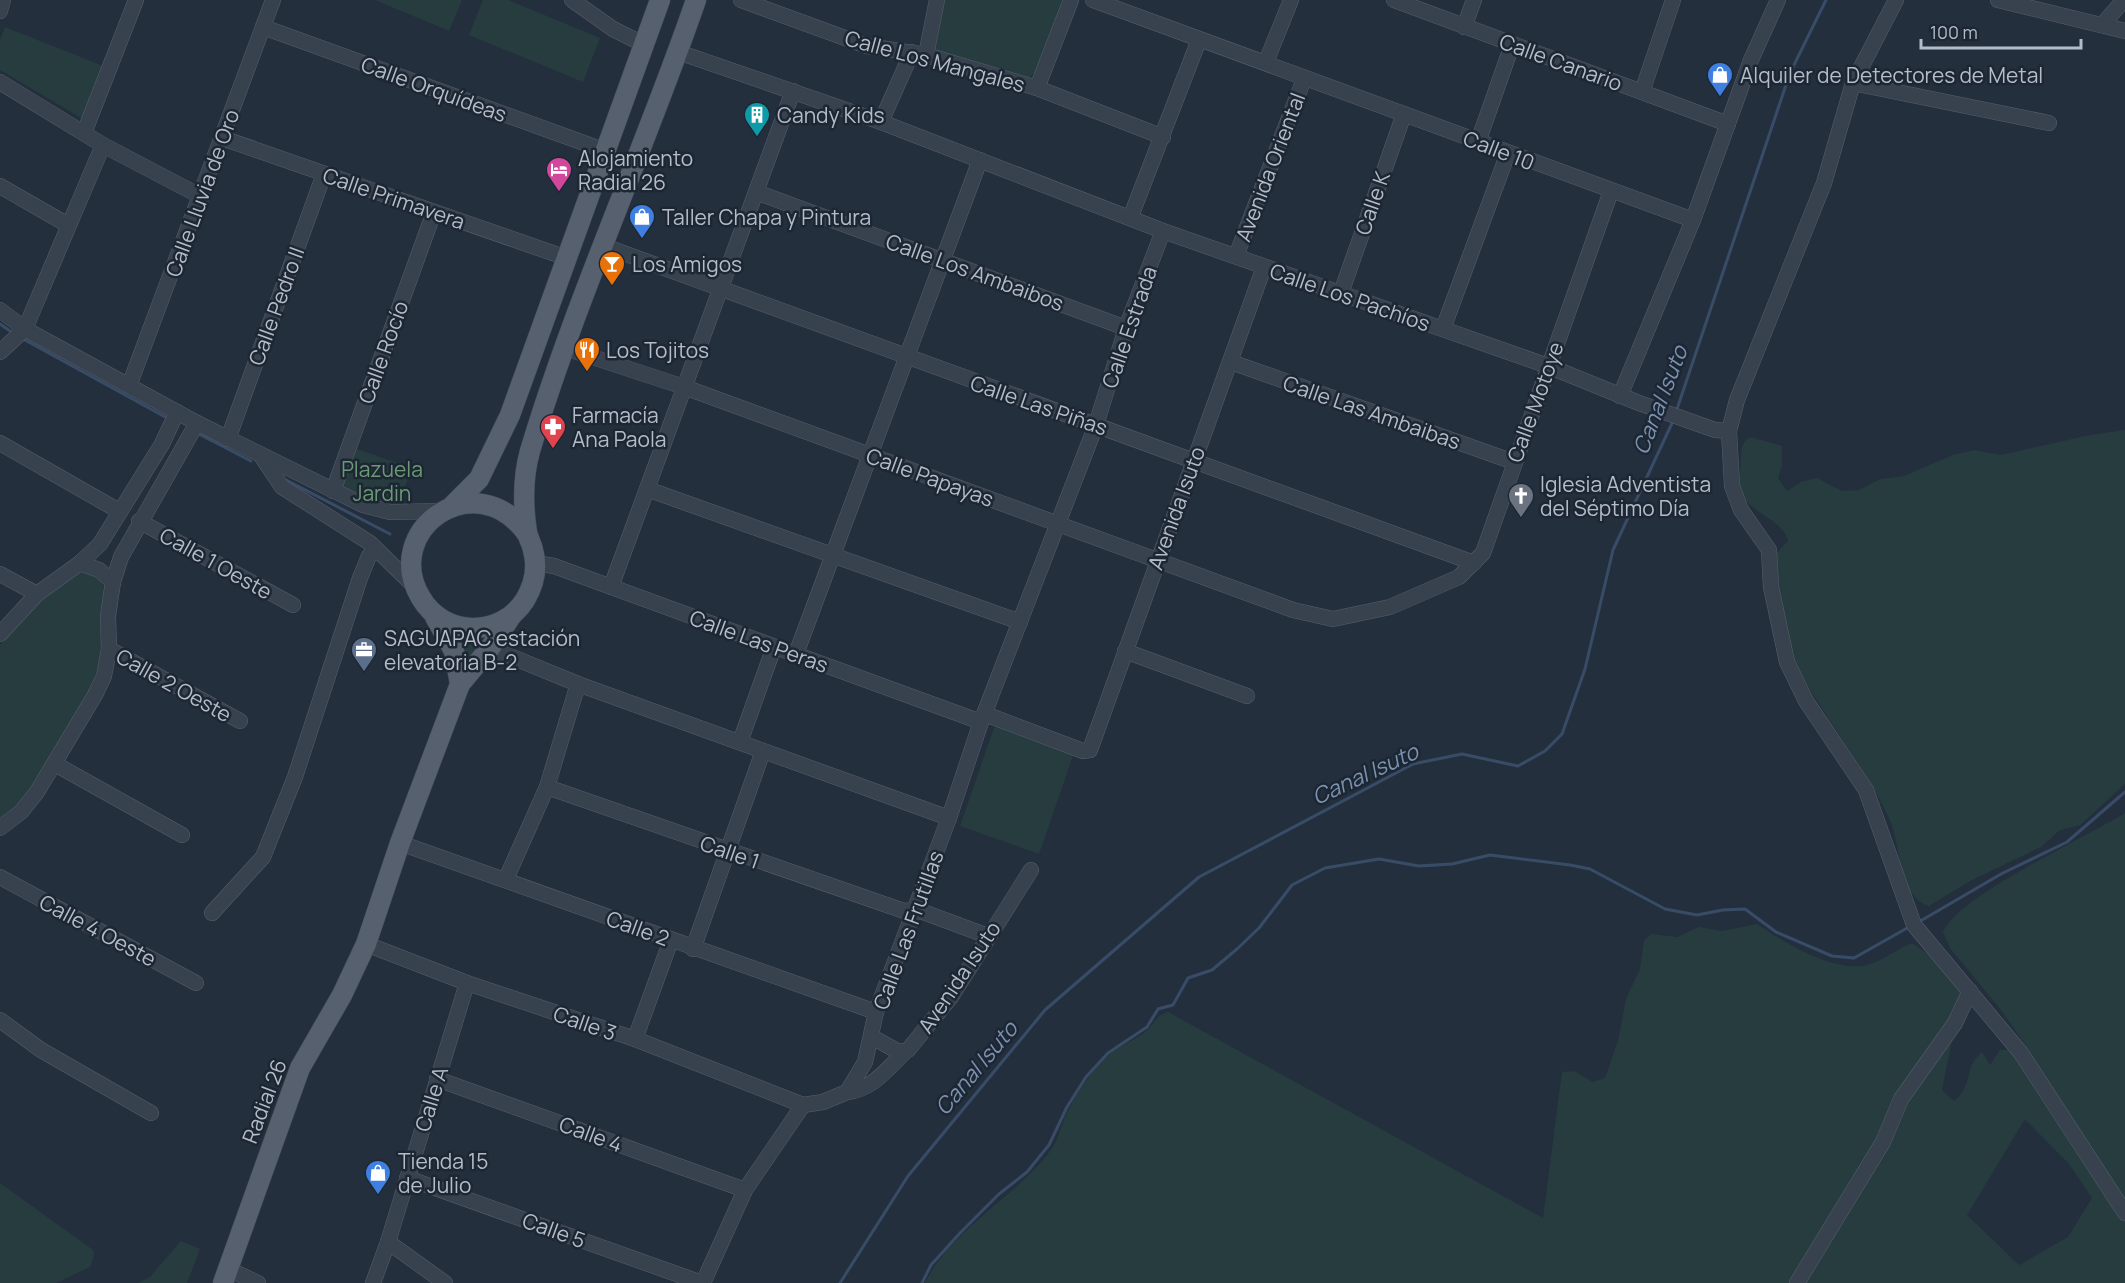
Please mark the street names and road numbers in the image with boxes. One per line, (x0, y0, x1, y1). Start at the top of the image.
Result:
street label: Calle Los Mangales (842, 23, 1028, 99)
street label: Calle Canario (1496, 27, 1626, 97)
street label: Calle Orquídeas (357, 50, 511, 128)
street label: Avenida Oriental (1229, 88, 1311, 246)
street label: Calle Lluvia de Oro (159, 105, 245, 281)
street label: Calle 10 (1459, 124, 1539, 176)
street label: Calle Primavera (319, 161, 469, 235)
street label: Calle K (1348, 167, 1396, 238)
street label: Calle Los Ambaibos (882, 227, 1068, 317)
street label: Calle Pedro II (242, 243, 310, 369)
street label: Calle Los Pachíos (1266, 257, 1434, 337)
street label: Calle Estrada (1095, 262, 1163, 392)
street label: Calle Rocío (351, 297, 415, 407)
street label: Calle Motoye (1500, 338, 1570, 466)
street label: Calle Las Piñas (967, 368, 1111, 442)
street label: Calle Las Ambaibas (1280, 369, 1464, 455)
street label: Calle Papayas (862, 441, 998, 513)
street label: Avenida Isuto (1141, 443, 1211, 573)
street label: Calle 1 Oeste (155, 521, 277, 605)
street label: Calle Las Peras (686, 603, 832, 679)
street label: Calle 2 Oeste (111, 642, 237, 728)
street label: Calle 1 (697, 829, 763, 875)
street label: Calle Las Frutillas (866, 847, 950, 1013)
street label: Calle 4 Oeste (35, 888, 161, 972)
street label: Calle 2 (603, 904, 673, 952)
street label: Avenida Isuto (911, 916, 1007, 1038)
street label: Calle 3 (550, 999, 620, 1047)
street label: Radial 26 (235, 1055, 293, 1147)
street label: Calle A (408, 1063, 454, 1135)
street label: Calle 4 (556, 1110, 626, 1158)
street label: Calle 5 (519, 1206, 589, 1254)

